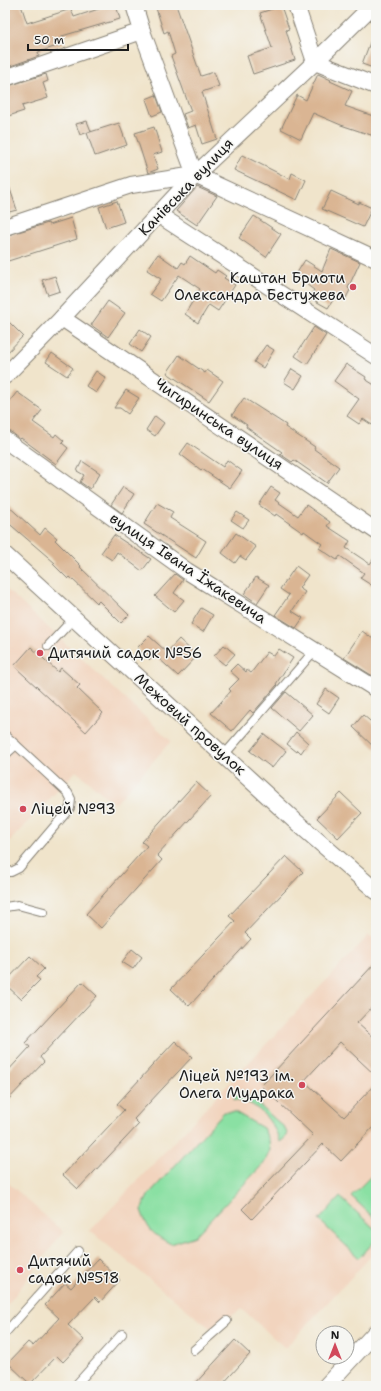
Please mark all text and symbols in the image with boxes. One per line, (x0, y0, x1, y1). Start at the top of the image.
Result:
scale bar (28, 26, 128, 52)
text: 50 m (34, 32, 64, 48)
street label: Канівська вулиця (134, 134, 238, 240)
place label: Каштан Бриоти Олександра Бестужева (174, 268, 346, 305)
marker: Каштан Бриоти Олександра Бестужева (348, 282, 358, 292)
street label: Чигиринська вулиця (151, 374, 287, 474)
street label: вулиця Івана Їжакевича (106, 508, 271, 628)
place label: Дитячий садок №56 (48, 643, 202, 663)
marker: Дитячий садок №56 (35, 648, 45, 658)
street label: Межовий провулок (130, 668, 250, 780)
place label: Ліцей №93 (31, 799, 116, 819)
marker: Ліцей №93 (18, 804, 28, 814)
place label: Ліцей №193 ім. Олега Мудрака (179, 1066, 295, 1103)
marker: Ліцей №193 ім. Олега Мудрака (297, 1080, 307, 1090)
place label: Дитячий садок №518 (28, 1251, 119, 1288)
marker: Дитячий садок №518 (15, 1265, 25, 1275)
north arrow (315, 1325, 355, 1365)
text: N (331, 1328, 340, 1343)

